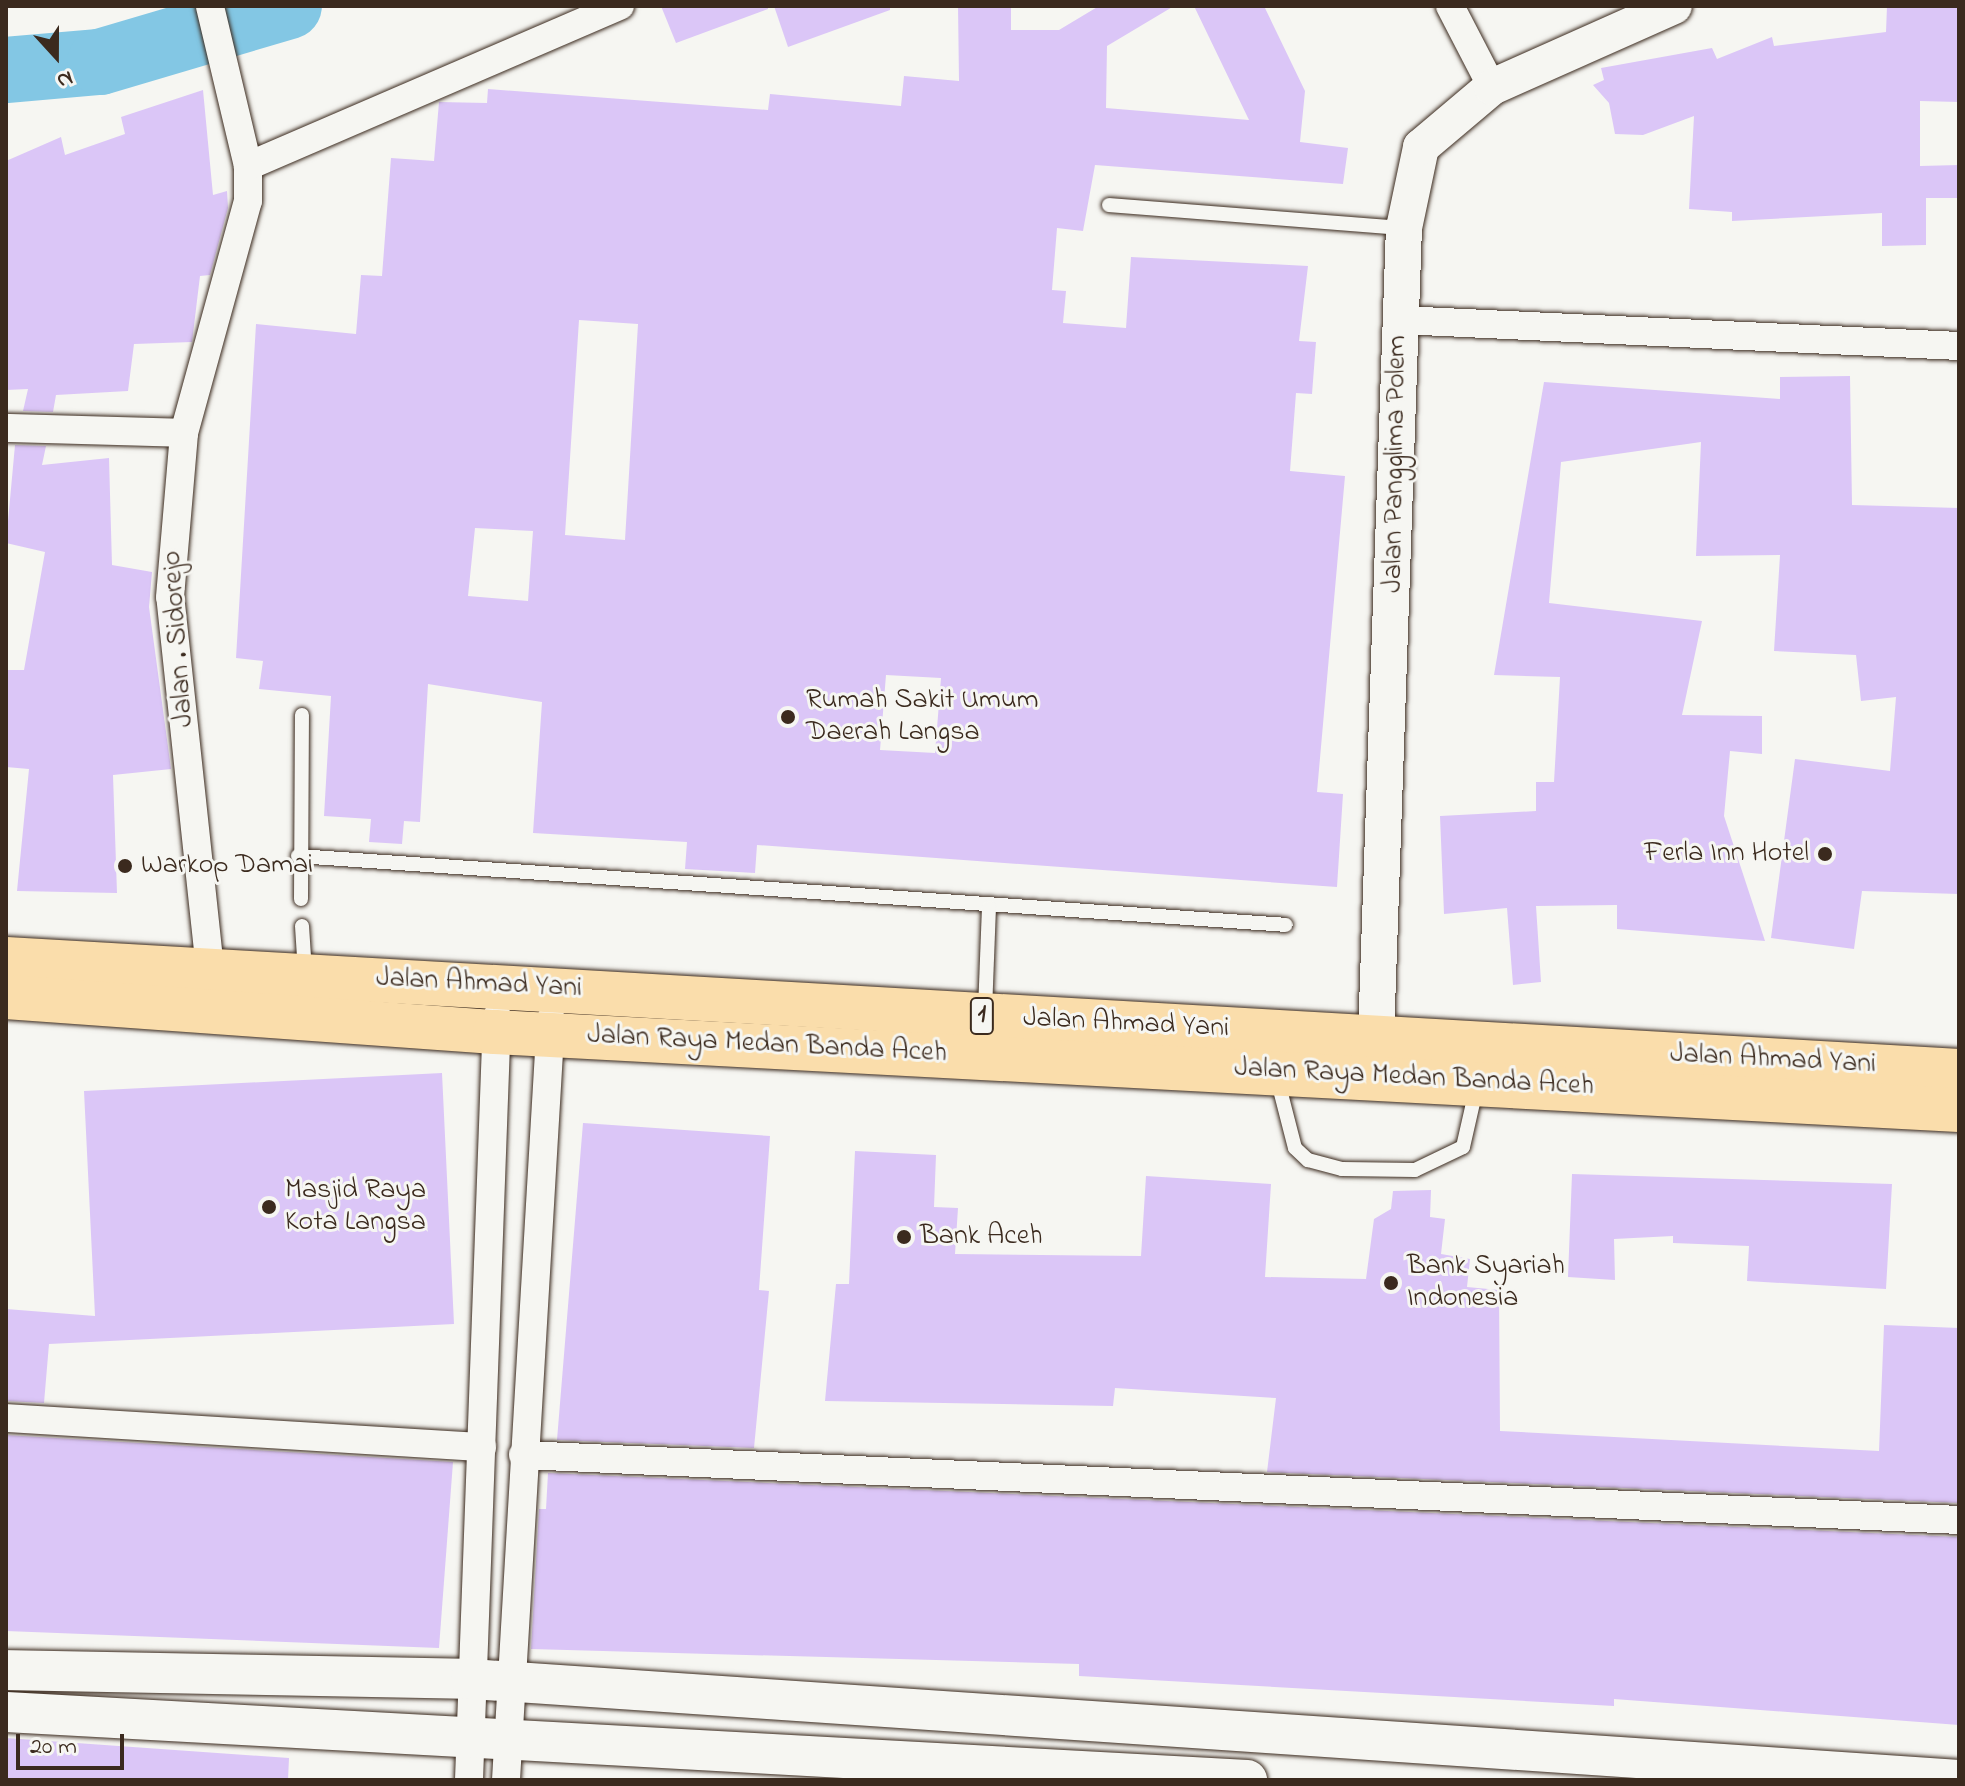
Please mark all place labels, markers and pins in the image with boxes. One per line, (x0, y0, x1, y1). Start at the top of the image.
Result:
place label: Rumah Sakit Umum Daerah Langsa (806, 684, 1038, 750)
marker: Rumah Sakit Umum Daerah Langsa (777, 706, 799, 728)
place label: Ferla Inn Hotel (1644, 837, 1809, 871)
marker: Ferla Inn Hotel (1816, 845, 1834, 863)
place label: Warkop Damai (141, 849, 313, 883)
marker: Warkop Damai (116, 857, 134, 875)
place label: Masjid Raya Kota Langsa (285, 1174, 426, 1240)
marker: Masjid Raya Kota Langsa (260, 1198, 278, 1216)
place label: Bank Aceh (920, 1220, 1043, 1254)
marker: Bank Aceh (895, 1228, 913, 1246)
place label: Bank Syariah Indonesia (1407, 1250, 1565, 1316)
marker: Bank Syariah Indonesia (1382, 1274, 1400, 1292)

